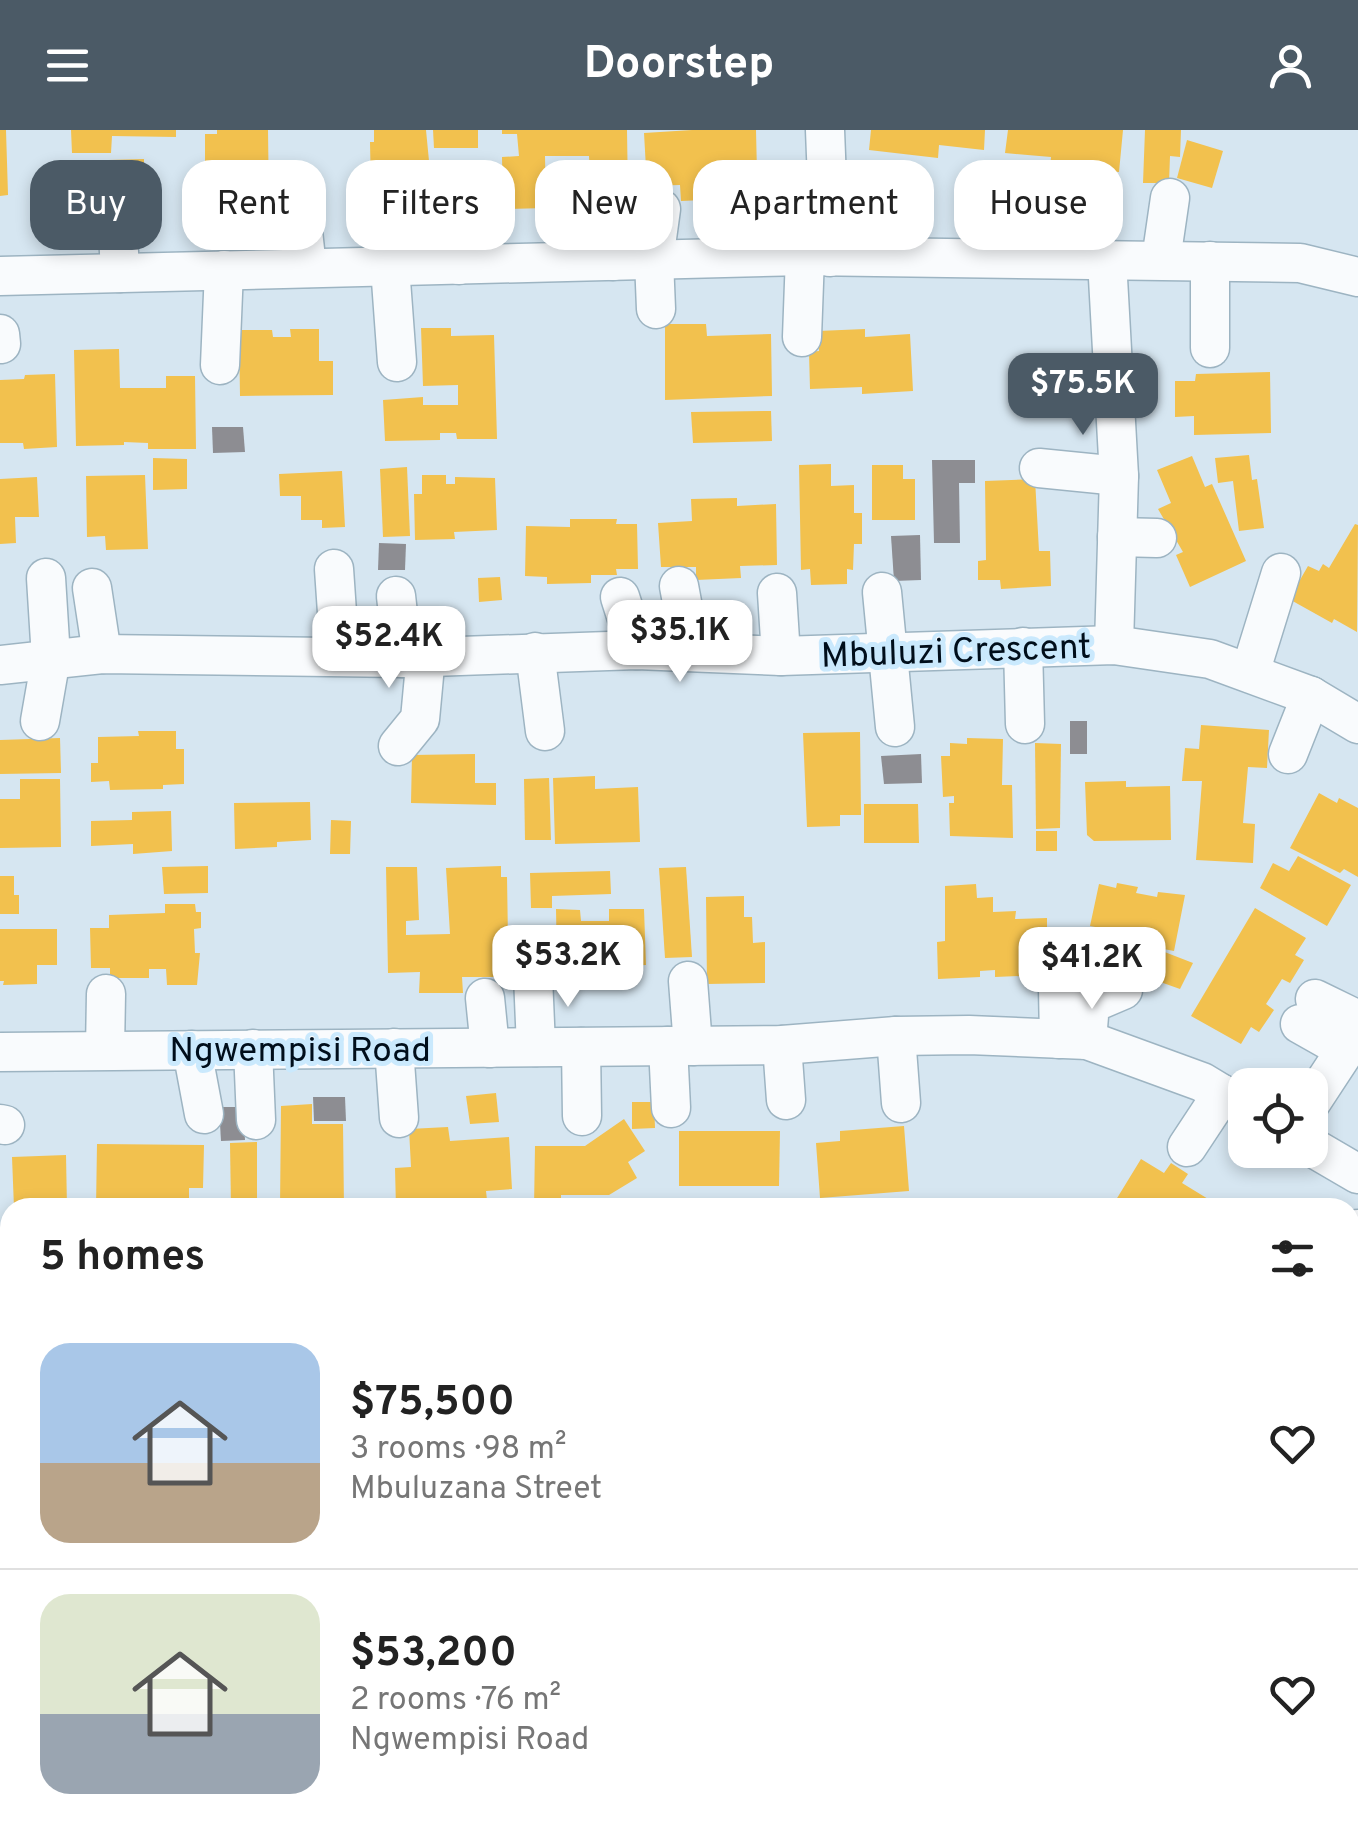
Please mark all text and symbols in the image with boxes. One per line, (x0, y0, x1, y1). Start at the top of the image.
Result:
text: Doorstep (584, 37, 774, 94)
icon: menu (40, 38, 95, 93)
icon: person (1263, 38, 1318, 93)
chip: Buy (30, 160, 162, 250)
chip: Rent (182, 160, 326, 250)
chip: Filters (346, 160, 515, 250)
chip: New (535, 160, 673, 250)
chip: Apartment (693, 160, 934, 250)
chip: House (954, 160, 1123, 250)
pin: $75.5K (1002, 353, 1164, 438)
text: $75.5K (1030, 365, 1136, 405)
pin: $35.1K (599, 600, 761, 685)
pin: $52.4K (308, 606, 470, 691)
text: $35.1K (629, 612, 731, 652)
text: $52.4K (334, 618, 444, 658)
street label: Mbuluzi Crescent (820, 626, 1092, 680)
pin: $53.2K (487, 925, 649, 1010)
pin: $41.2K (1011, 927, 1173, 1012)
text: $53.2K (514, 937, 622, 977)
text: $41.2K (1041, 939, 1143, 979)
street label: Ngwempisi Road (169, 1030, 431, 1074)
map controls (1228, 1068, 1328, 1168)
button: locate (1228, 1068, 1328, 1168)
icon: filters (1265, 1231, 1320, 1286)
text: 5 homes (40, 1232, 205, 1285)
text: $75,500 (350, 1377, 515, 1430)
icon: home (120, 1383, 240, 1503)
icon: heart (1265, 1416, 1320, 1471)
text: 3 rooms · 98 m² (350, 1430, 567, 1470)
text: Mbuluzana Street (350, 1470, 602, 1510)
text: $53,200 (350, 1628, 517, 1681)
icon: home (120, 1634, 240, 1754)
icon: heart (1265, 1667, 1320, 1722)
text: 2 rooms · 76 m² (350, 1681, 561, 1721)
text: Ngwempisi Road (350, 1721, 589, 1761)

